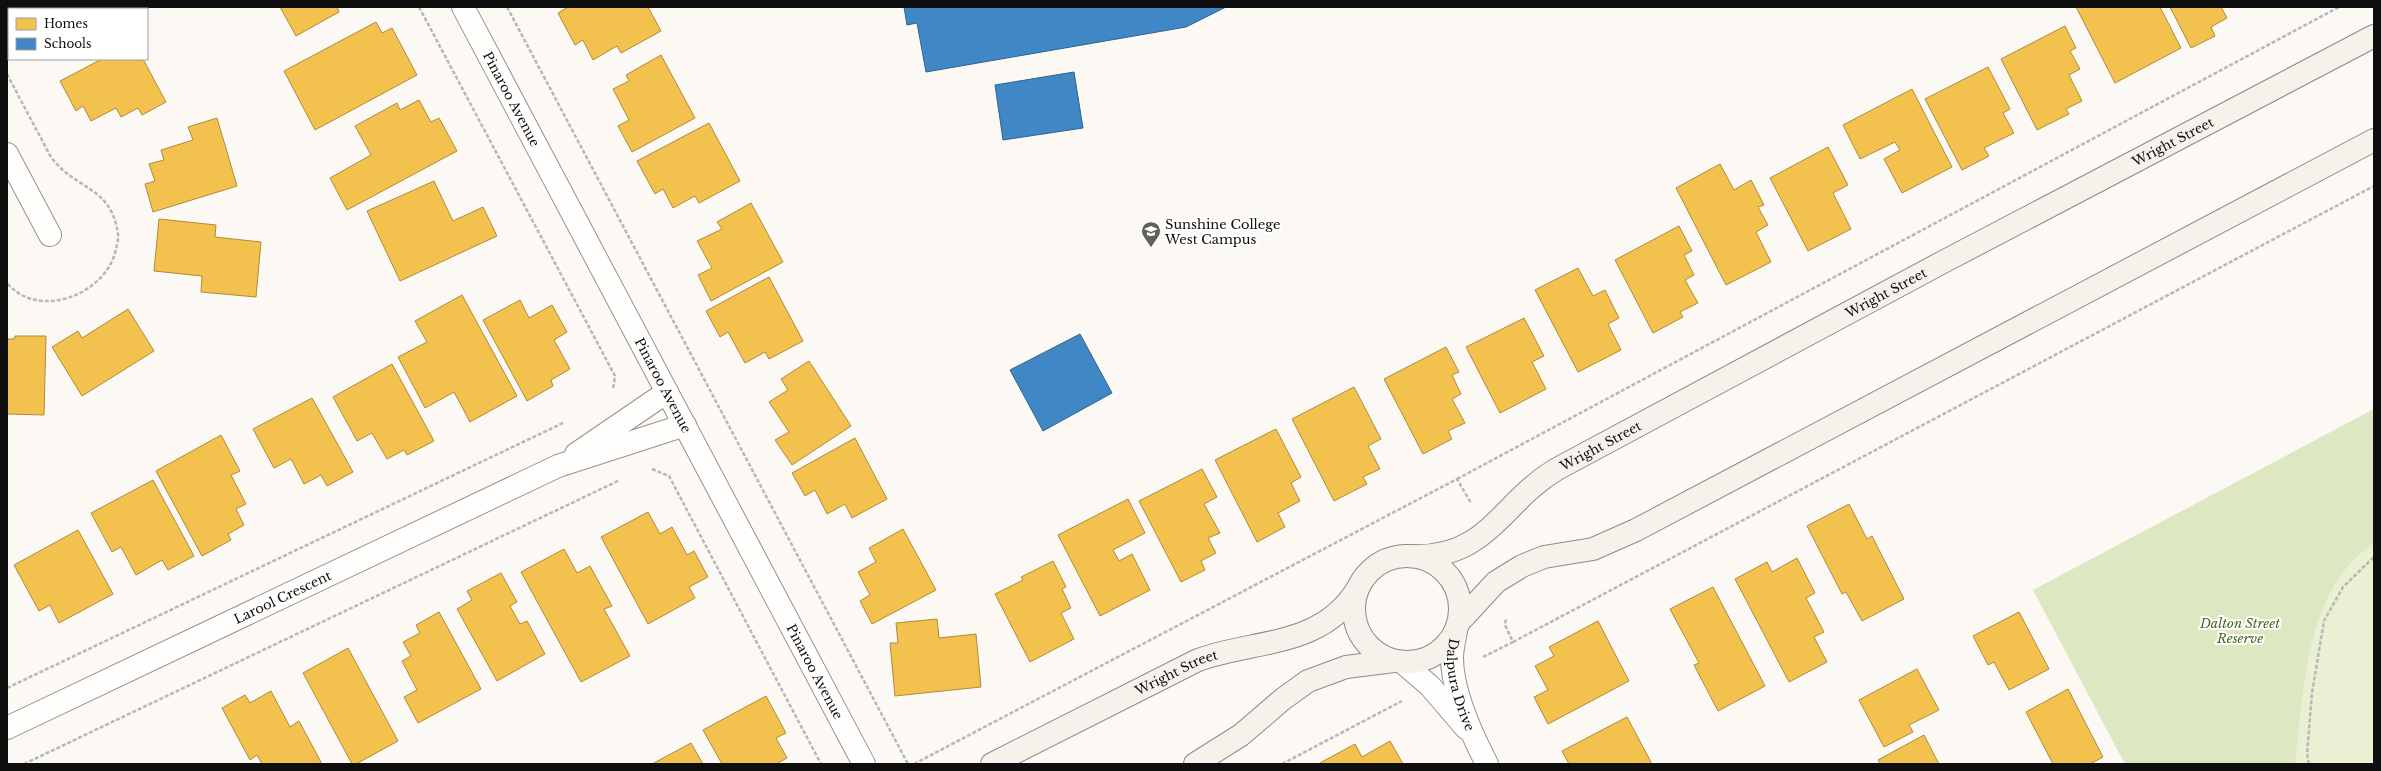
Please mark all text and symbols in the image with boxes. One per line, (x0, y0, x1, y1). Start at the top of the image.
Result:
legend (8, 8, 148, 60)
text: Homes (44, 16, 88, 31)
text: Schools (44, 36, 91, 51)
street label: Pinaroo Avenue (480, 48, 544, 149)
street label: Wright Street (2128, 113, 2216, 170)
place label: Sunshine College West Campus (1164, 216, 1280, 248)
school or university icon: Sunshine College West Campus (1140, 220, 1162, 248)
street label: Wright Street (1842, 264, 1930, 322)
street label: Pinaroo Avenue (631, 335, 696, 436)
street label: Wright Street (1556, 417, 1644, 475)
street label: Larool Crescent (231, 567, 334, 627)
park label: Dalton Street Reserve (2199, 615, 2280, 647)
street label: Pinaroo Avenue (783, 621, 847, 722)
street label: Dalpura Drive (1443, 637, 1479, 734)
street label: Wright Street (1131, 646, 1220, 699)

